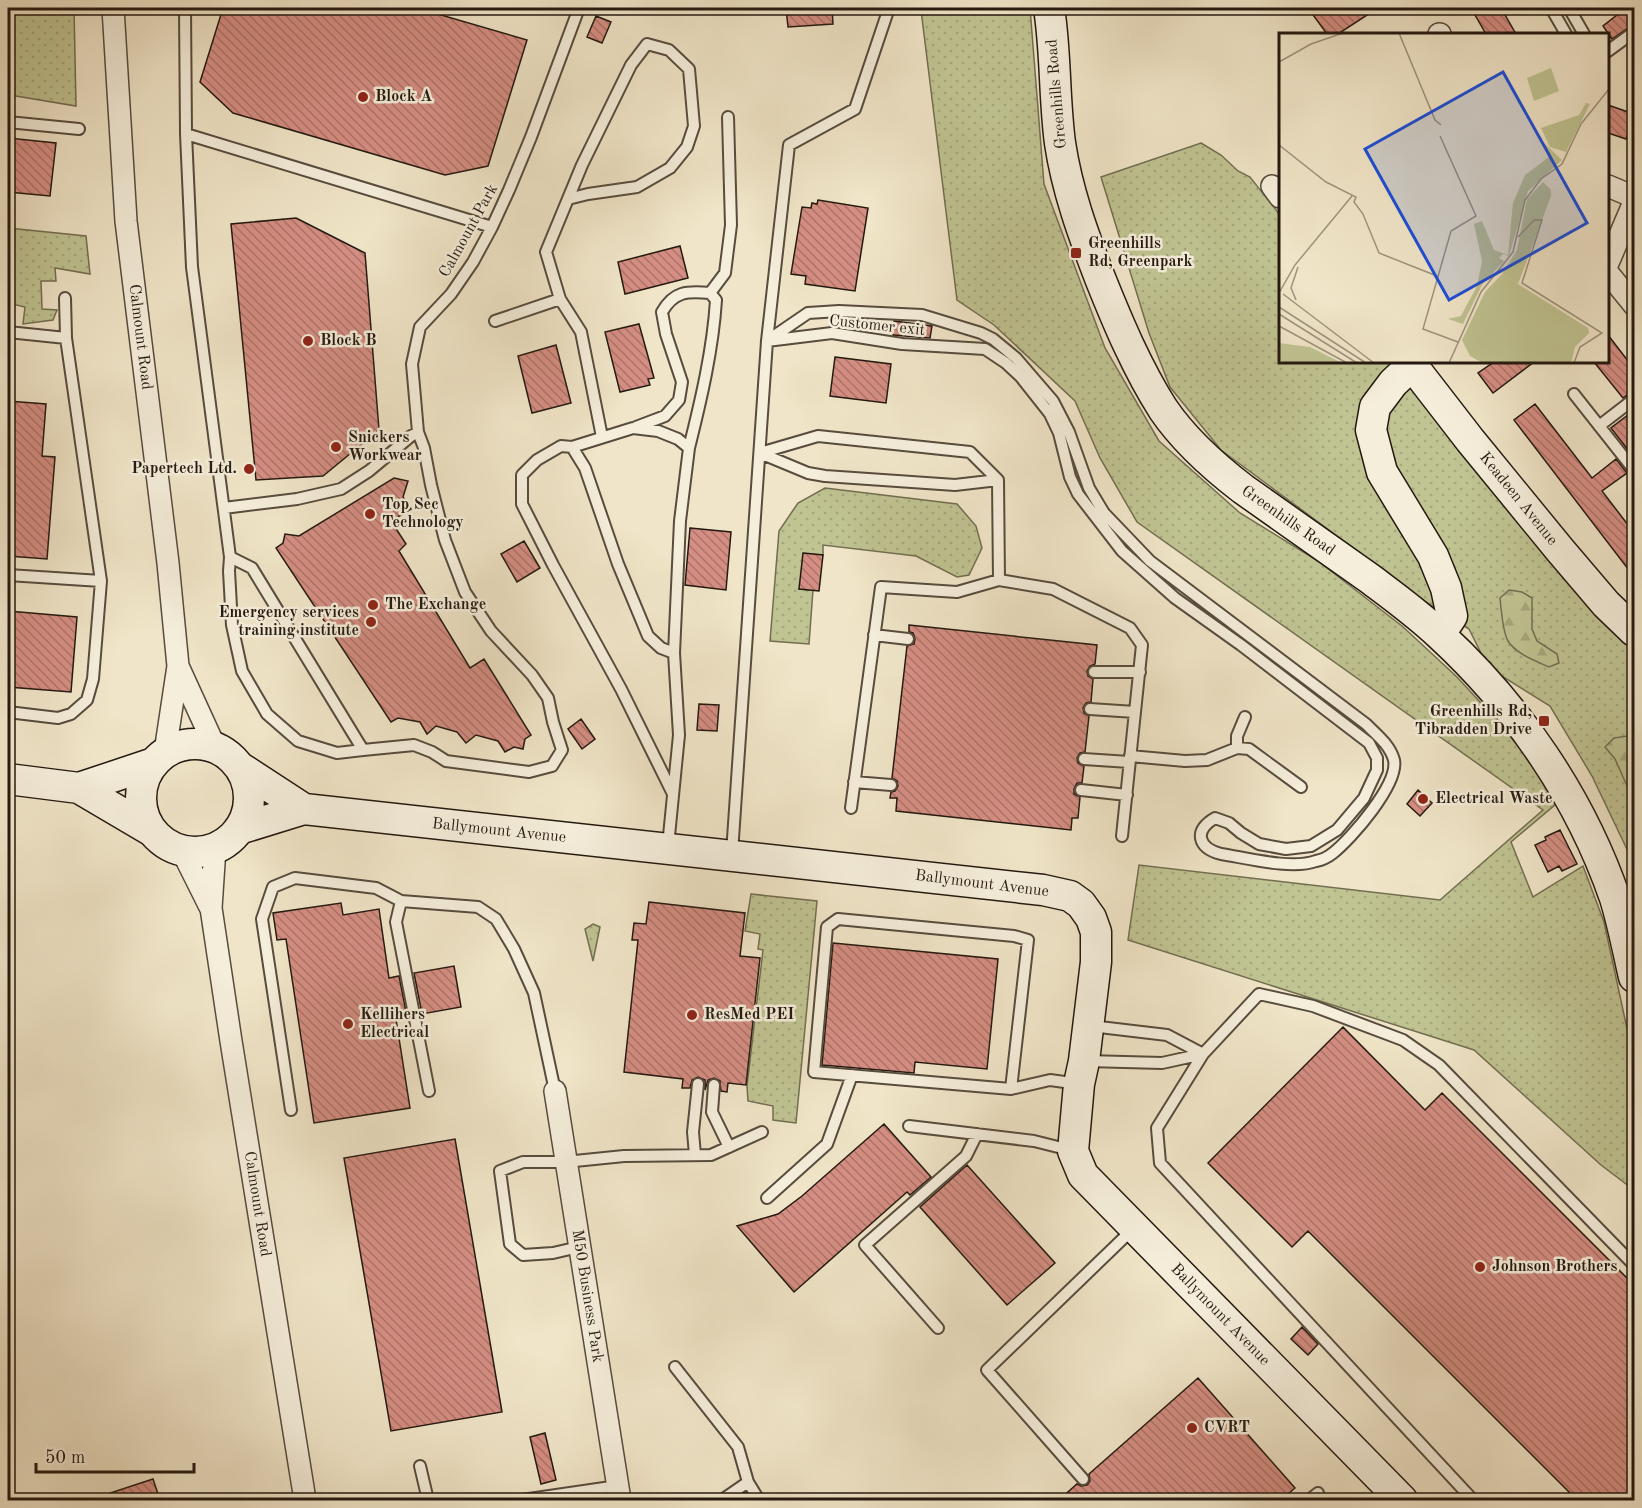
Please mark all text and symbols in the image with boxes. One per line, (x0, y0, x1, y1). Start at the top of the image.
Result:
inset map (1279, 33, 1609, 363)
street label: Greenhills Road (1044, 38, 1070, 150)
place label: Block A (375, 89, 432, 105)
marker: Block A (356, 90, 370, 104)
street label: Calmount Park (437, 182, 501, 280)
place label: Greenhills Rd, Greenpark (1088, 236, 1192, 270)
marker: Greenhills Rd, Greenpark (1069, 246, 1083, 260)
street label: Calmount Road (126, 283, 154, 391)
street label: Customer exit (828, 313, 926, 339)
place label: Block B (320, 333, 377, 349)
marker: Block B (301, 334, 315, 348)
place label: Snickers Workwear (348, 430, 422, 464)
marker: Snickers Workwear (329, 440, 343, 454)
street label: Keadeen Avenue (1476, 450, 1560, 548)
place label: Papertech Ltd. (131, 461, 237, 477)
marker: Papertech Ltd. (242, 462, 256, 476)
street label: Greenhills Road (1238, 483, 1338, 559)
place label: Top Sec Technology (382, 497, 464, 531)
marker: Top Sec Technology (363, 507, 377, 521)
place label: The Exchange (385, 597, 486, 613)
marker: The Exchange (366, 598, 380, 612)
place label: Emergency services training institute (218, 605, 359, 639)
marker: Emergency services training institute (364, 615, 378, 629)
place label: Greenhills Rd, Tibradden Drive (1415, 704, 1532, 738)
marker: Greenhills Rd, Tibradden Drive (1537, 714, 1551, 728)
place label: Electrical Waste (1435, 791, 1553, 807)
marker: Electrical Waste (1416, 792, 1430, 806)
street label: Ballymount Avenue (431, 816, 567, 846)
street label: Ballymount Avenue (914, 868, 1050, 900)
place label: Kellihers Electrical (360, 1007, 429, 1041)
place label: ResMed PEI (704, 1007, 794, 1023)
marker: ResMed PEI (685, 1008, 699, 1022)
marker: Kellihers Electrical (341, 1017, 355, 1031)
street label: Calmount Road (241, 1150, 273, 1258)
street label: M50 Business Park (569, 1228, 605, 1364)
place label: Johnson Brothers (1492, 1259, 1618, 1275)
marker: Johnson Brothers (1473, 1260, 1487, 1274)
street label: Ballymount Avenue (1167, 1261, 1273, 1369)
place label: CVRT (1204, 1420, 1250, 1436)
marker: CVRT (1185, 1421, 1199, 1435)
scale bar (36, 1436, 194, 1474)
text: 50 m (45, 1449, 85, 1467)

